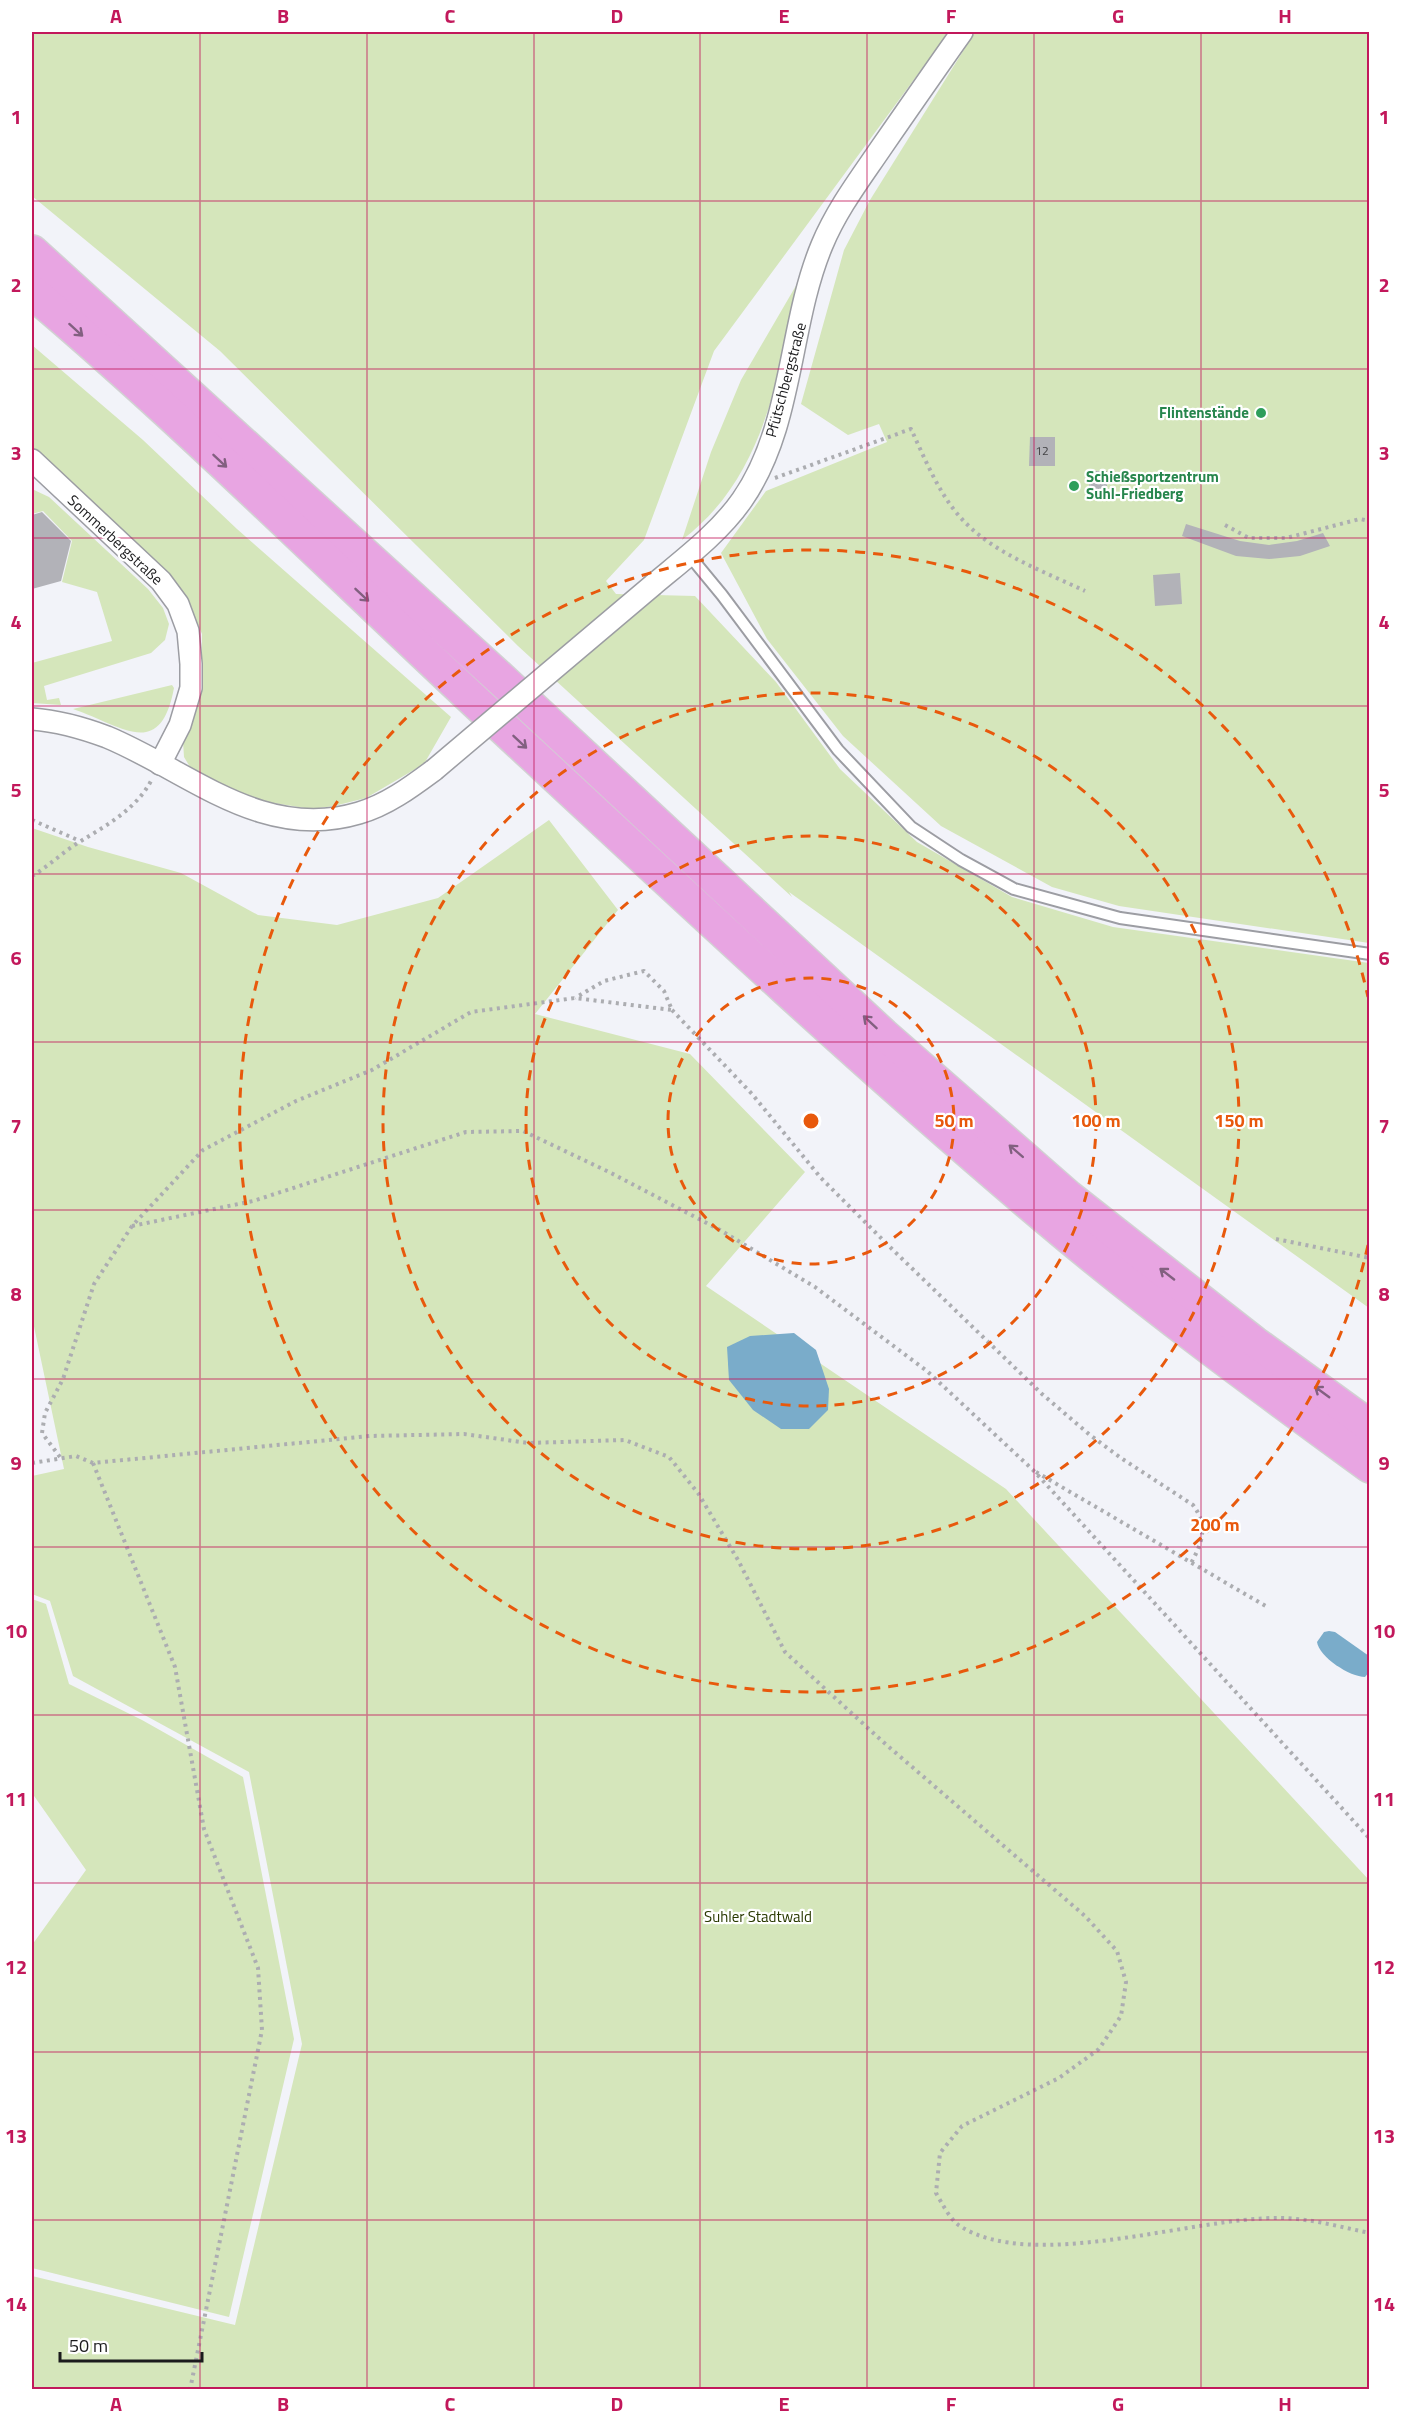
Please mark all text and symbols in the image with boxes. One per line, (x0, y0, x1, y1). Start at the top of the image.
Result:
text: A (110, 0, 122, 31)
text: B (277, 0, 289, 31)
text: C (445, 0, 456, 31)
text: D (611, 0, 623, 31)
text: E (778, 0, 790, 31)
text: F (946, 0, 957, 31)
text: G (1112, 0, 1124, 31)
text: H (1278, 0, 1292, 31)
text: 1 (10, 101, 22, 132)
text: 1 (1378, 101, 1390, 132)
text: 2 (10, 269, 22, 300)
text: 2 (1378, 269, 1390, 300)
street label: Pfütschbergstraße (759, 320, 812, 440)
one-way arrow (68, 323, 83, 337)
place label: Flintenstände (1159, 401, 1249, 424)
marker: Flintenstände (1254, 406, 1268, 420)
text: 3 (10, 437, 22, 468)
text: 3 (1378, 437, 1390, 468)
house number: 12 (1035, 441, 1049, 460)
one-way arrow (212, 454, 227, 468)
place label: Schießsportzentrum Suhl-Friedberg (1086, 465, 1219, 505)
marker: Schießsportzentrum Suhl-Friedberg (1067, 479, 1081, 493)
street label: Sommerbergstraße (62, 489, 168, 590)
one-way arrow (355, 588, 370, 602)
text: 4 (10, 606, 22, 637)
text: 4 (1378, 606, 1390, 637)
one-way arrow (512, 735, 527, 749)
text: 5 (10, 774, 22, 805)
text: 5 (1378, 774, 1390, 805)
text: 6 (10, 942, 22, 973)
text: 6 (1378, 942, 1390, 973)
one-way arrow (862, 1015, 877, 1030)
text: 50 m (934, 1107, 974, 1134)
text: 100 m (1071, 1107, 1121, 1134)
text: 150 m (1214, 1107, 1264, 1134)
text: 7 (10, 1110, 22, 1141)
text: 7 (1378, 1110, 1390, 1141)
centre of rings (801, 1111, 821, 1131)
one-way arrow (1009, 1144, 1024, 1158)
one-way arrow (1159, 1268, 1175, 1281)
text: 8 (10, 1278, 22, 1309)
text: 8 (1378, 1278, 1390, 1309)
one-way arrow (1315, 1386, 1331, 1399)
text: 9 (10, 1447, 22, 1478)
text: 9 (1378, 1447, 1390, 1478)
text: 200 m (1190, 1511, 1240, 1538)
text: 10 (5, 1615, 27, 1646)
text: 10 (1373, 1615, 1395, 1646)
text: 11 (5, 1783, 27, 1814)
text: 11 (1373, 1783, 1395, 1814)
park label: Suhler Stadtwald (704, 1905, 812, 1928)
text: 12 (5, 1951, 27, 1982)
text: 12 (1373, 1951, 1395, 1982)
text: 13 (5, 2120, 27, 2151)
text: 13 (1373, 2120, 1395, 2151)
text: 14 (5, 2288, 27, 2319)
text: 14 (1373, 2288, 1395, 2319)
scale bar (60, 2325, 202, 2363)
text: 50 m (69, 2332, 108, 2359)
text: A (110, 2388, 122, 2419)
text: B (277, 2388, 289, 2419)
text: C (445, 2388, 456, 2419)
text: D (611, 2388, 623, 2419)
text: E (778, 2388, 790, 2419)
text: F (946, 2388, 957, 2419)
text: G (1112, 2388, 1124, 2419)
text: H (1278, 2388, 1292, 2419)

